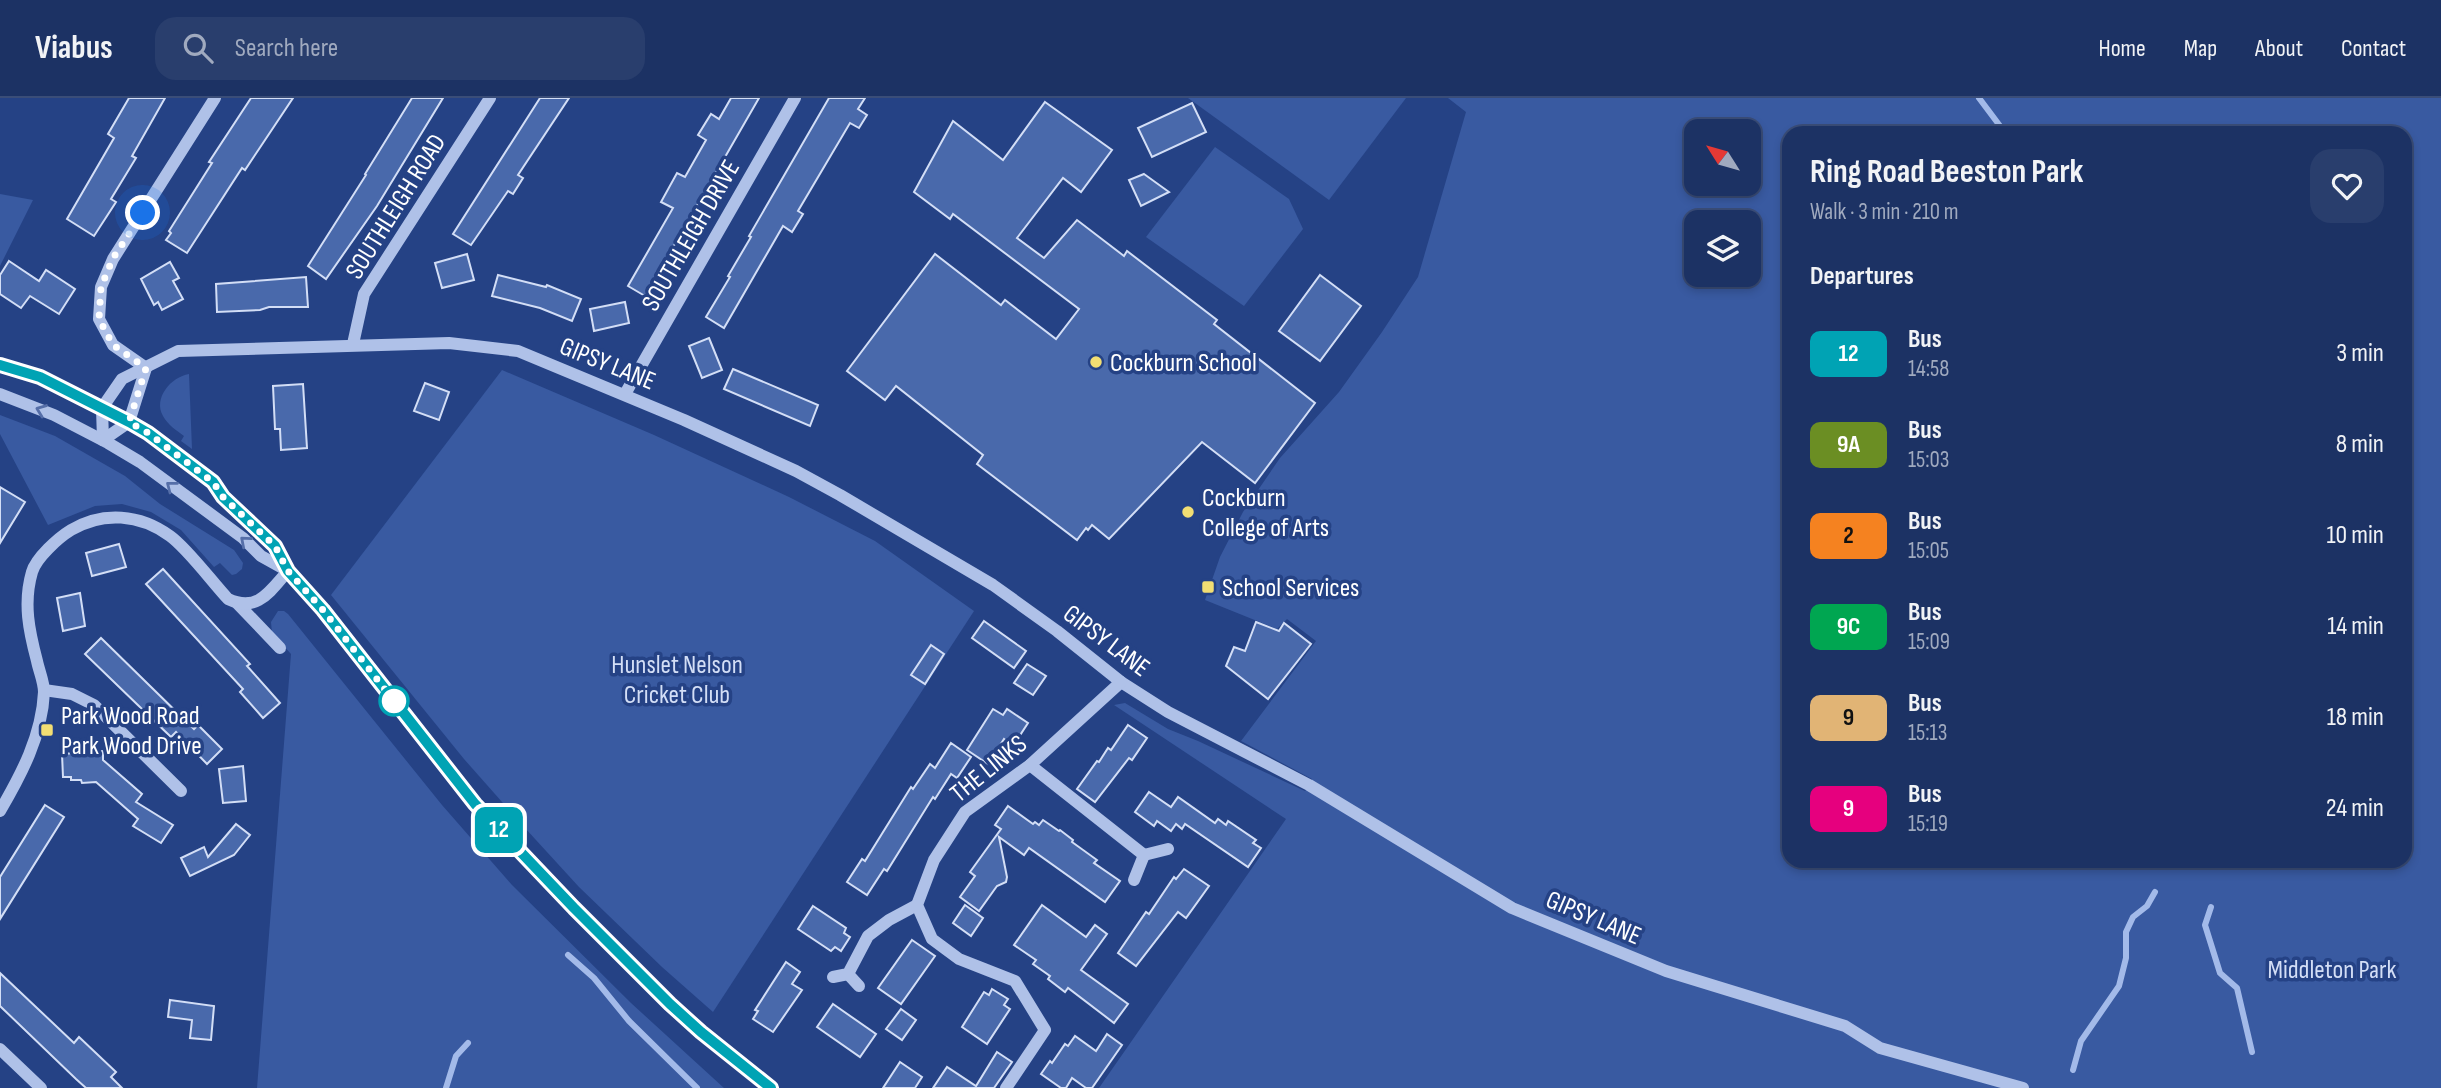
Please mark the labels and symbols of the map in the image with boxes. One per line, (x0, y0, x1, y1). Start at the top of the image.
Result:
north arrow (1684, 119, 1760, 196)
street label: SOUTHLEIGH ROAD (339, 129, 453, 285)
street label: SOUTHLEIGH DRIVE (636, 155, 747, 317)
your location (125, 195, 160, 230)
street label: GIPSY LANE (555, 331, 660, 398)
place label: Cockburn School (1110, 348, 1257, 379)
marker: Cockburn School (1088, 354, 1104, 370)
one-way arrow (35, 404, 47, 418)
one-way arrow (166, 481, 179, 494)
place label: Cockburn College of Arts (1202, 483, 1329, 544)
marker: Cockburn College of Arts (1180, 504, 1196, 520)
one-way arrow (240, 537, 253, 549)
place label: School Services (1222, 573, 1359, 604)
marker: School Services (1200, 579, 1216, 595)
street label: GIPSY LANE (1057, 599, 1155, 684)
park label: Hunslet Nelson Cricket Club (611, 650, 743, 711)
unlabelled marker (379, 686, 409, 716)
place label: Park Wood Road Park Wood Drive (61, 701, 202, 762)
marker: Park Wood Road Park Wood Drive (39, 722, 55, 738)
street label: THE LINKS (944, 729, 1034, 809)
line badge: 12 (468, 807, 530, 853)
street label: GIPSY LANE (1541, 885, 1646, 952)
park label: Middleton Park (2268, 955, 2397, 986)

